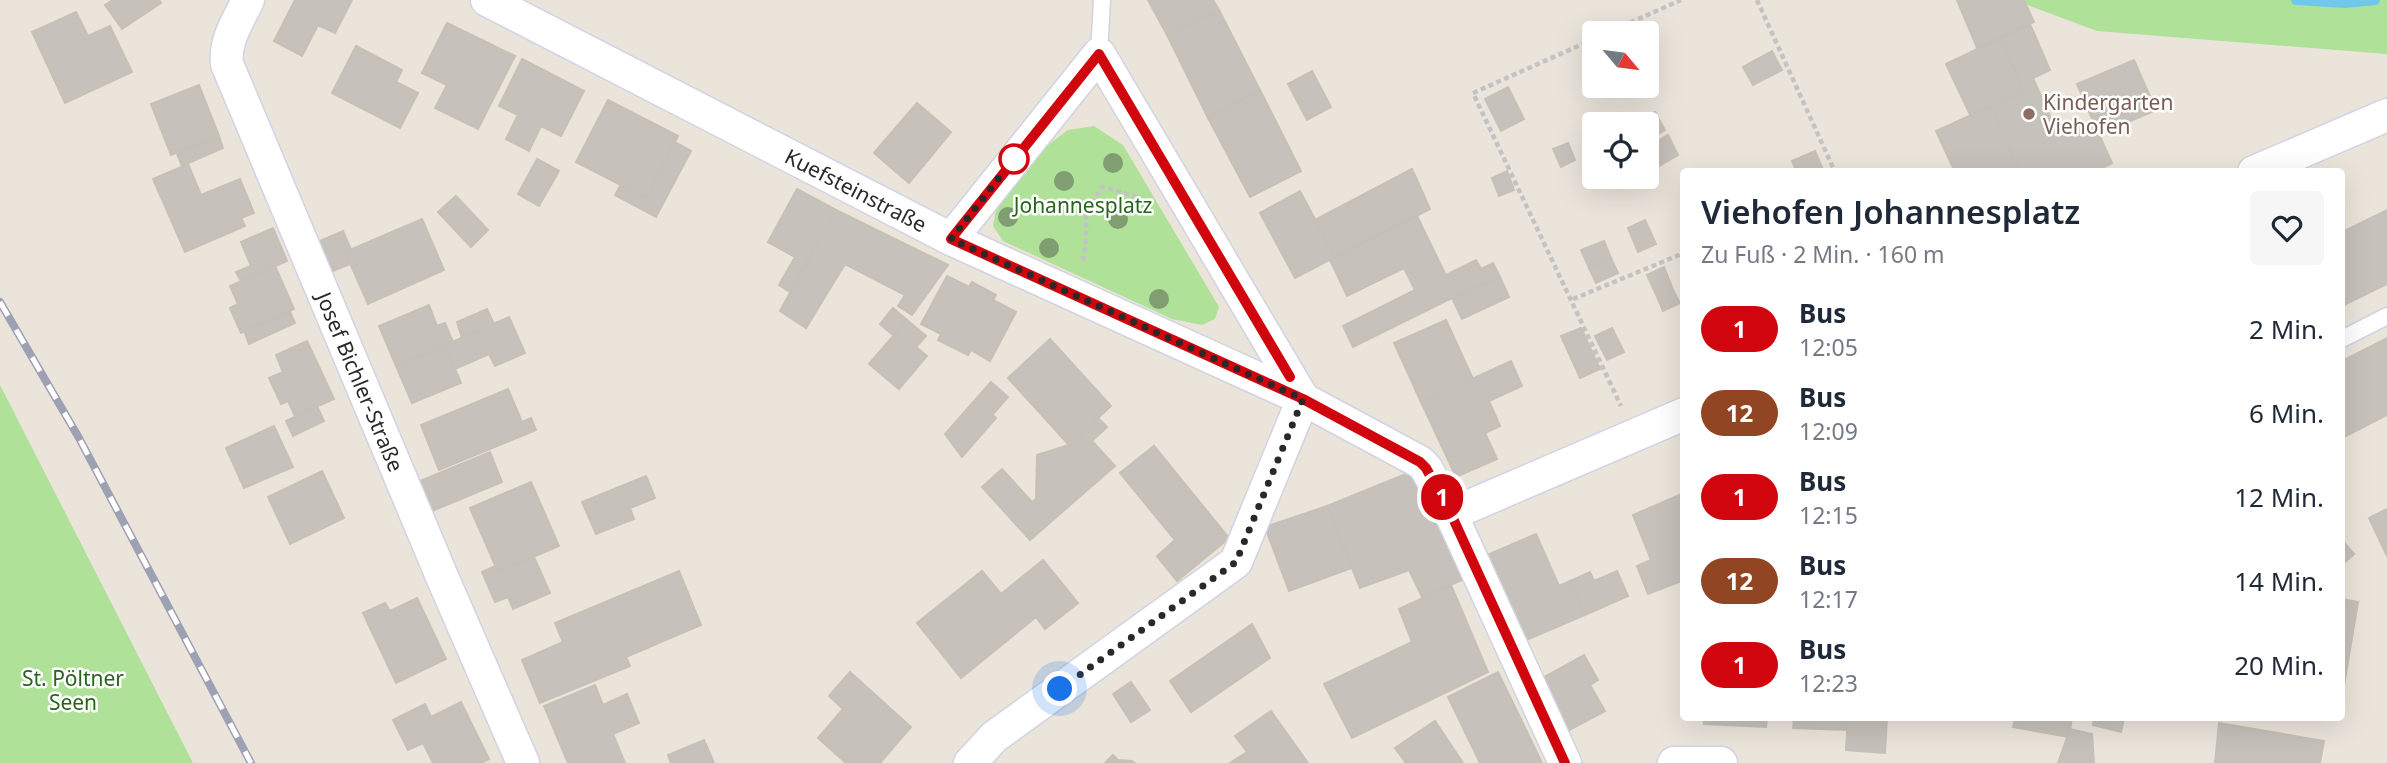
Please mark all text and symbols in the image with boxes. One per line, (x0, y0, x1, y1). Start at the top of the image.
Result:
north arrow (1582, 21, 1659, 98)
map controls (1582, 21, 1659, 189)
place label: Kindergarten Viehofen (2043, 88, 2173, 140)
marker: Kindergarten Viehofen (2021, 106, 2037, 122)
button: locate (1582, 112, 1659, 189)
street label: Kuefsteinstraße (780, 142, 932, 238)
unlabelled marker (999, 144, 1029, 174)
text: Viehofen Johannesplatz (1701, 189, 2080, 234)
park label: Johannesplatz (1012, 191, 1152, 219)
button: heart (2250, 191, 2324, 265)
text: Zu Fuß · 2 Min. · 160 m (1701, 238, 1945, 270)
street label: Josef Bichler-Straße (309, 286, 410, 476)
text: Bus (1799, 295, 1846, 331)
text: 2 Min. (2249, 311, 2324, 347)
text: 1 (1733, 312, 1746, 345)
text: 12:05 (1799, 331, 1858, 363)
text: Bus (1799, 379, 1846, 415)
text: 6 Min. (2249, 395, 2324, 431)
text: 12 (1726, 396, 1753, 429)
text: 12:09 (1799, 415, 1858, 447)
text: Bus (1799, 463, 1846, 499)
line badge: 1 (1419, 474, 1465, 520)
text: 12 Min. (2234, 479, 2324, 515)
text: 1 (1435, 480, 1449, 513)
text: 1 (1733, 480, 1746, 513)
text: 12:15 (1799, 499, 1858, 531)
text: Bus (1799, 547, 1846, 583)
text: 14 Min. (2234, 563, 2324, 599)
text: 12 (1726, 564, 1753, 597)
text: 12:17 (1799, 583, 1858, 615)
text: Bus (1799, 631, 1846, 667)
text: 20 Min. (2234, 647, 2324, 683)
text: 1 (1733, 648, 1746, 681)
park label: St. Pöltner Seen (22, 664, 124, 716)
text: 12:23 (1799, 667, 1858, 699)
your location (1042, 671, 1077, 706)

